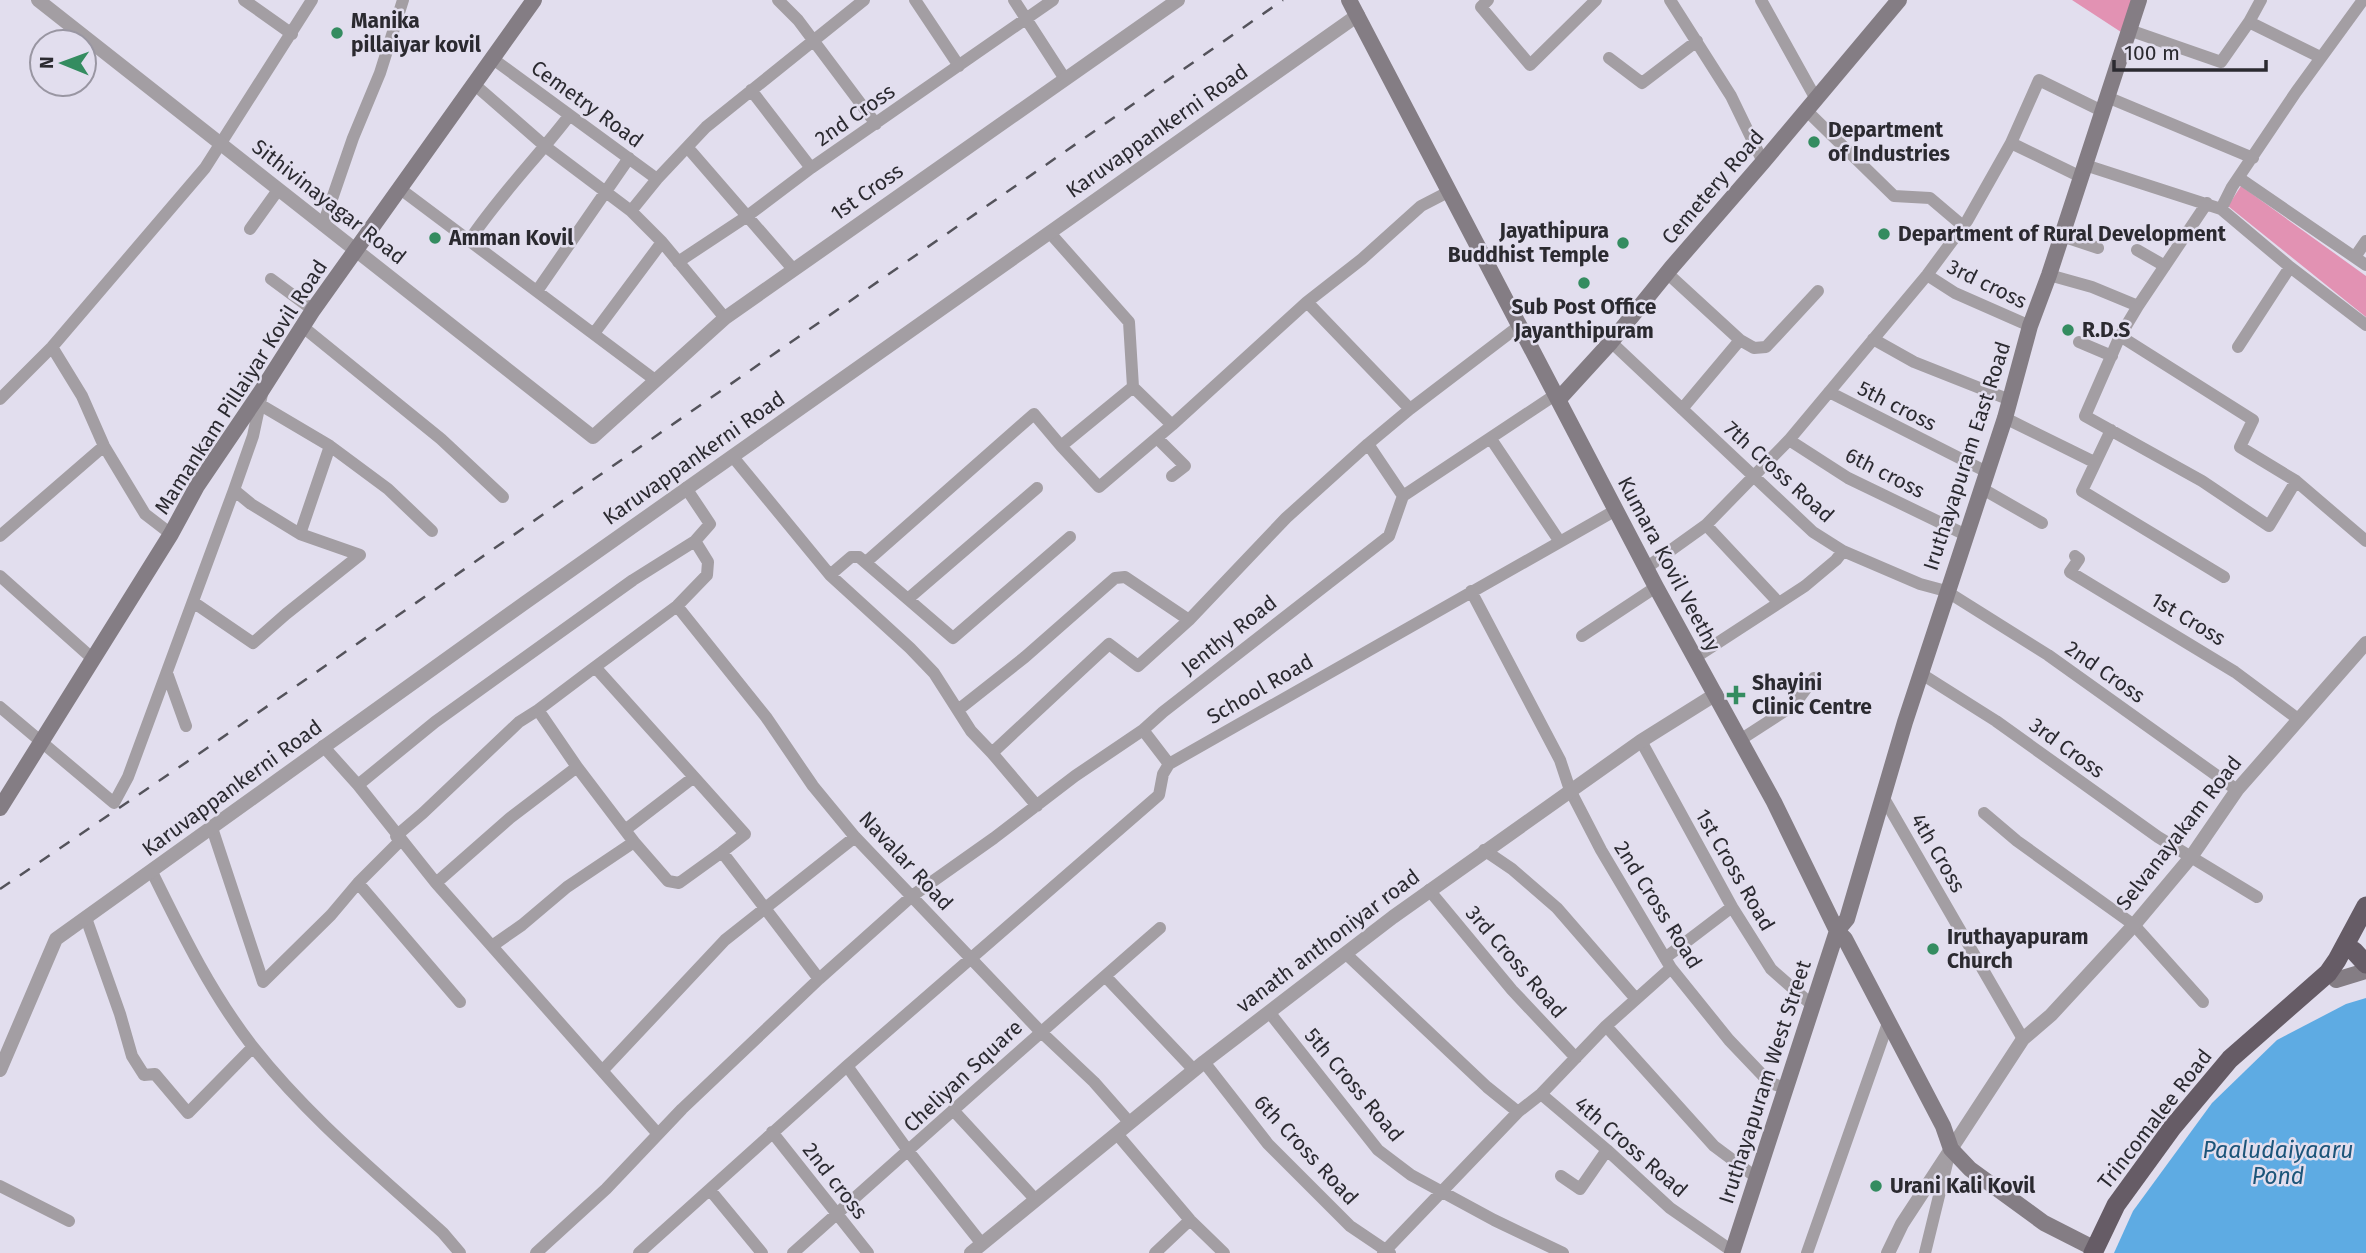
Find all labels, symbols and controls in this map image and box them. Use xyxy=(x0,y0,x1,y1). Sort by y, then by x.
place label: Manika pillaiyar kovil xyxy=(351,8,482,58)
marker: Manika pillaiyar kovil xyxy=(329,25,345,41)
north arrow xyxy=(28,28,98,98)
scale bar xyxy=(2114,28,2266,72)
text: 100 m xyxy=(2124,40,2180,66)
street label: Cemetry Road xyxy=(526,55,648,153)
text: N xyxy=(35,56,58,69)
street label: Karuvappankerni Road xyxy=(1061,58,1253,204)
street label: 2nd Cross xyxy=(810,78,900,152)
place label: Department of Industries xyxy=(1828,117,1950,167)
street label: Cemetery Road xyxy=(1656,124,1770,250)
street label: Sithivinayagar Road xyxy=(247,134,411,270)
marker: Department of Industries xyxy=(1806,134,1822,150)
street label: 1st Cross xyxy=(826,158,908,226)
place label: Jayathipura Buddhist Temple xyxy=(1448,218,1609,268)
place label: Department of Rural Development xyxy=(1898,221,2227,247)
place label: Amman Kovil xyxy=(448,225,574,251)
marker: Department of Rural Development xyxy=(1876,226,1892,242)
marker: Amman Kovil xyxy=(427,230,443,246)
marker: Jayathipura Buddhist Temple xyxy=(1615,235,1631,251)
street label: 3rd cross xyxy=(1943,254,2031,314)
street label: Mamankam Pillaiyar Kovil Road xyxy=(149,255,333,519)
marker: Sub Post Office Jayanthipuram xyxy=(1576,275,1592,291)
place label: Sub Post Office Jayanthipuram xyxy=(1512,294,1657,344)
place label: R.D.S xyxy=(2082,317,2130,343)
marker: R.D.S xyxy=(2060,322,2076,338)
street label: Iruthayapuram East Road xyxy=(1918,338,2016,574)
street label: 5th cross xyxy=(1853,375,1941,437)
street label: Karuvappankerni Road xyxy=(598,385,790,531)
street label: 7th Cross Road xyxy=(1719,416,1839,528)
street label: 6th cross xyxy=(1841,442,1929,504)
street label: Kumara Kovil Veethy xyxy=(1612,472,1726,657)
street label: 1st Cross xyxy=(2146,587,2230,652)
street label: Jenthy Road xyxy=(1176,590,1282,680)
street label: 2nd Cross xyxy=(2060,635,2150,709)
street label: School Road xyxy=(1202,648,1318,730)
place label: Shayini Clinic Centre xyxy=(1752,670,1872,720)
marker: Shayini Clinic Centre xyxy=(1726,685,1746,705)
street label: 3rd Cross xyxy=(2024,712,2110,784)
street label: Karuvappankerni Road xyxy=(137,714,327,862)
street label: Selvanayakam Road xyxy=(2111,751,2247,915)
street label: 1st Cross Road xyxy=(1690,804,1780,936)
street label: Navalar Road xyxy=(853,806,959,916)
street label: 4th Cross xyxy=(1905,809,1971,897)
street label: 2nd Cross Road xyxy=(1608,836,1708,974)
street label: vanath anthoniyar road xyxy=(1231,863,1425,1019)
street label: 3rd Cross Road xyxy=(1460,900,1572,1024)
place label: Iruthayapuram Church xyxy=(1947,924,2088,974)
marker: Iruthayapuram Church xyxy=(1925,941,1941,957)
street label: Iruthayapuram West Street xyxy=(1713,957,1817,1207)
street label: Cheliyan Square xyxy=(898,1014,1028,1138)
street label: 5th Cross Road xyxy=(1299,1023,1409,1147)
street label: Trincomalee Road xyxy=(2092,1044,2218,1194)
street label: 6th Cross Road xyxy=(1248,1089,1364,1211)
street label: 4th Cross Road xyxy=(1569,1091,1693,1203)
water label: Paaludaiyaaru Pond xyxy=(2203,1136,2353,1190)
street label: 2nd cross xyxy=(797,1138,873,1225)
place label: Urani Kali Kovil xyxy=(1890,1173,2036,1199)
marker: Urani Kali Kovil xyxy=(1868,1178,1884,1194)

